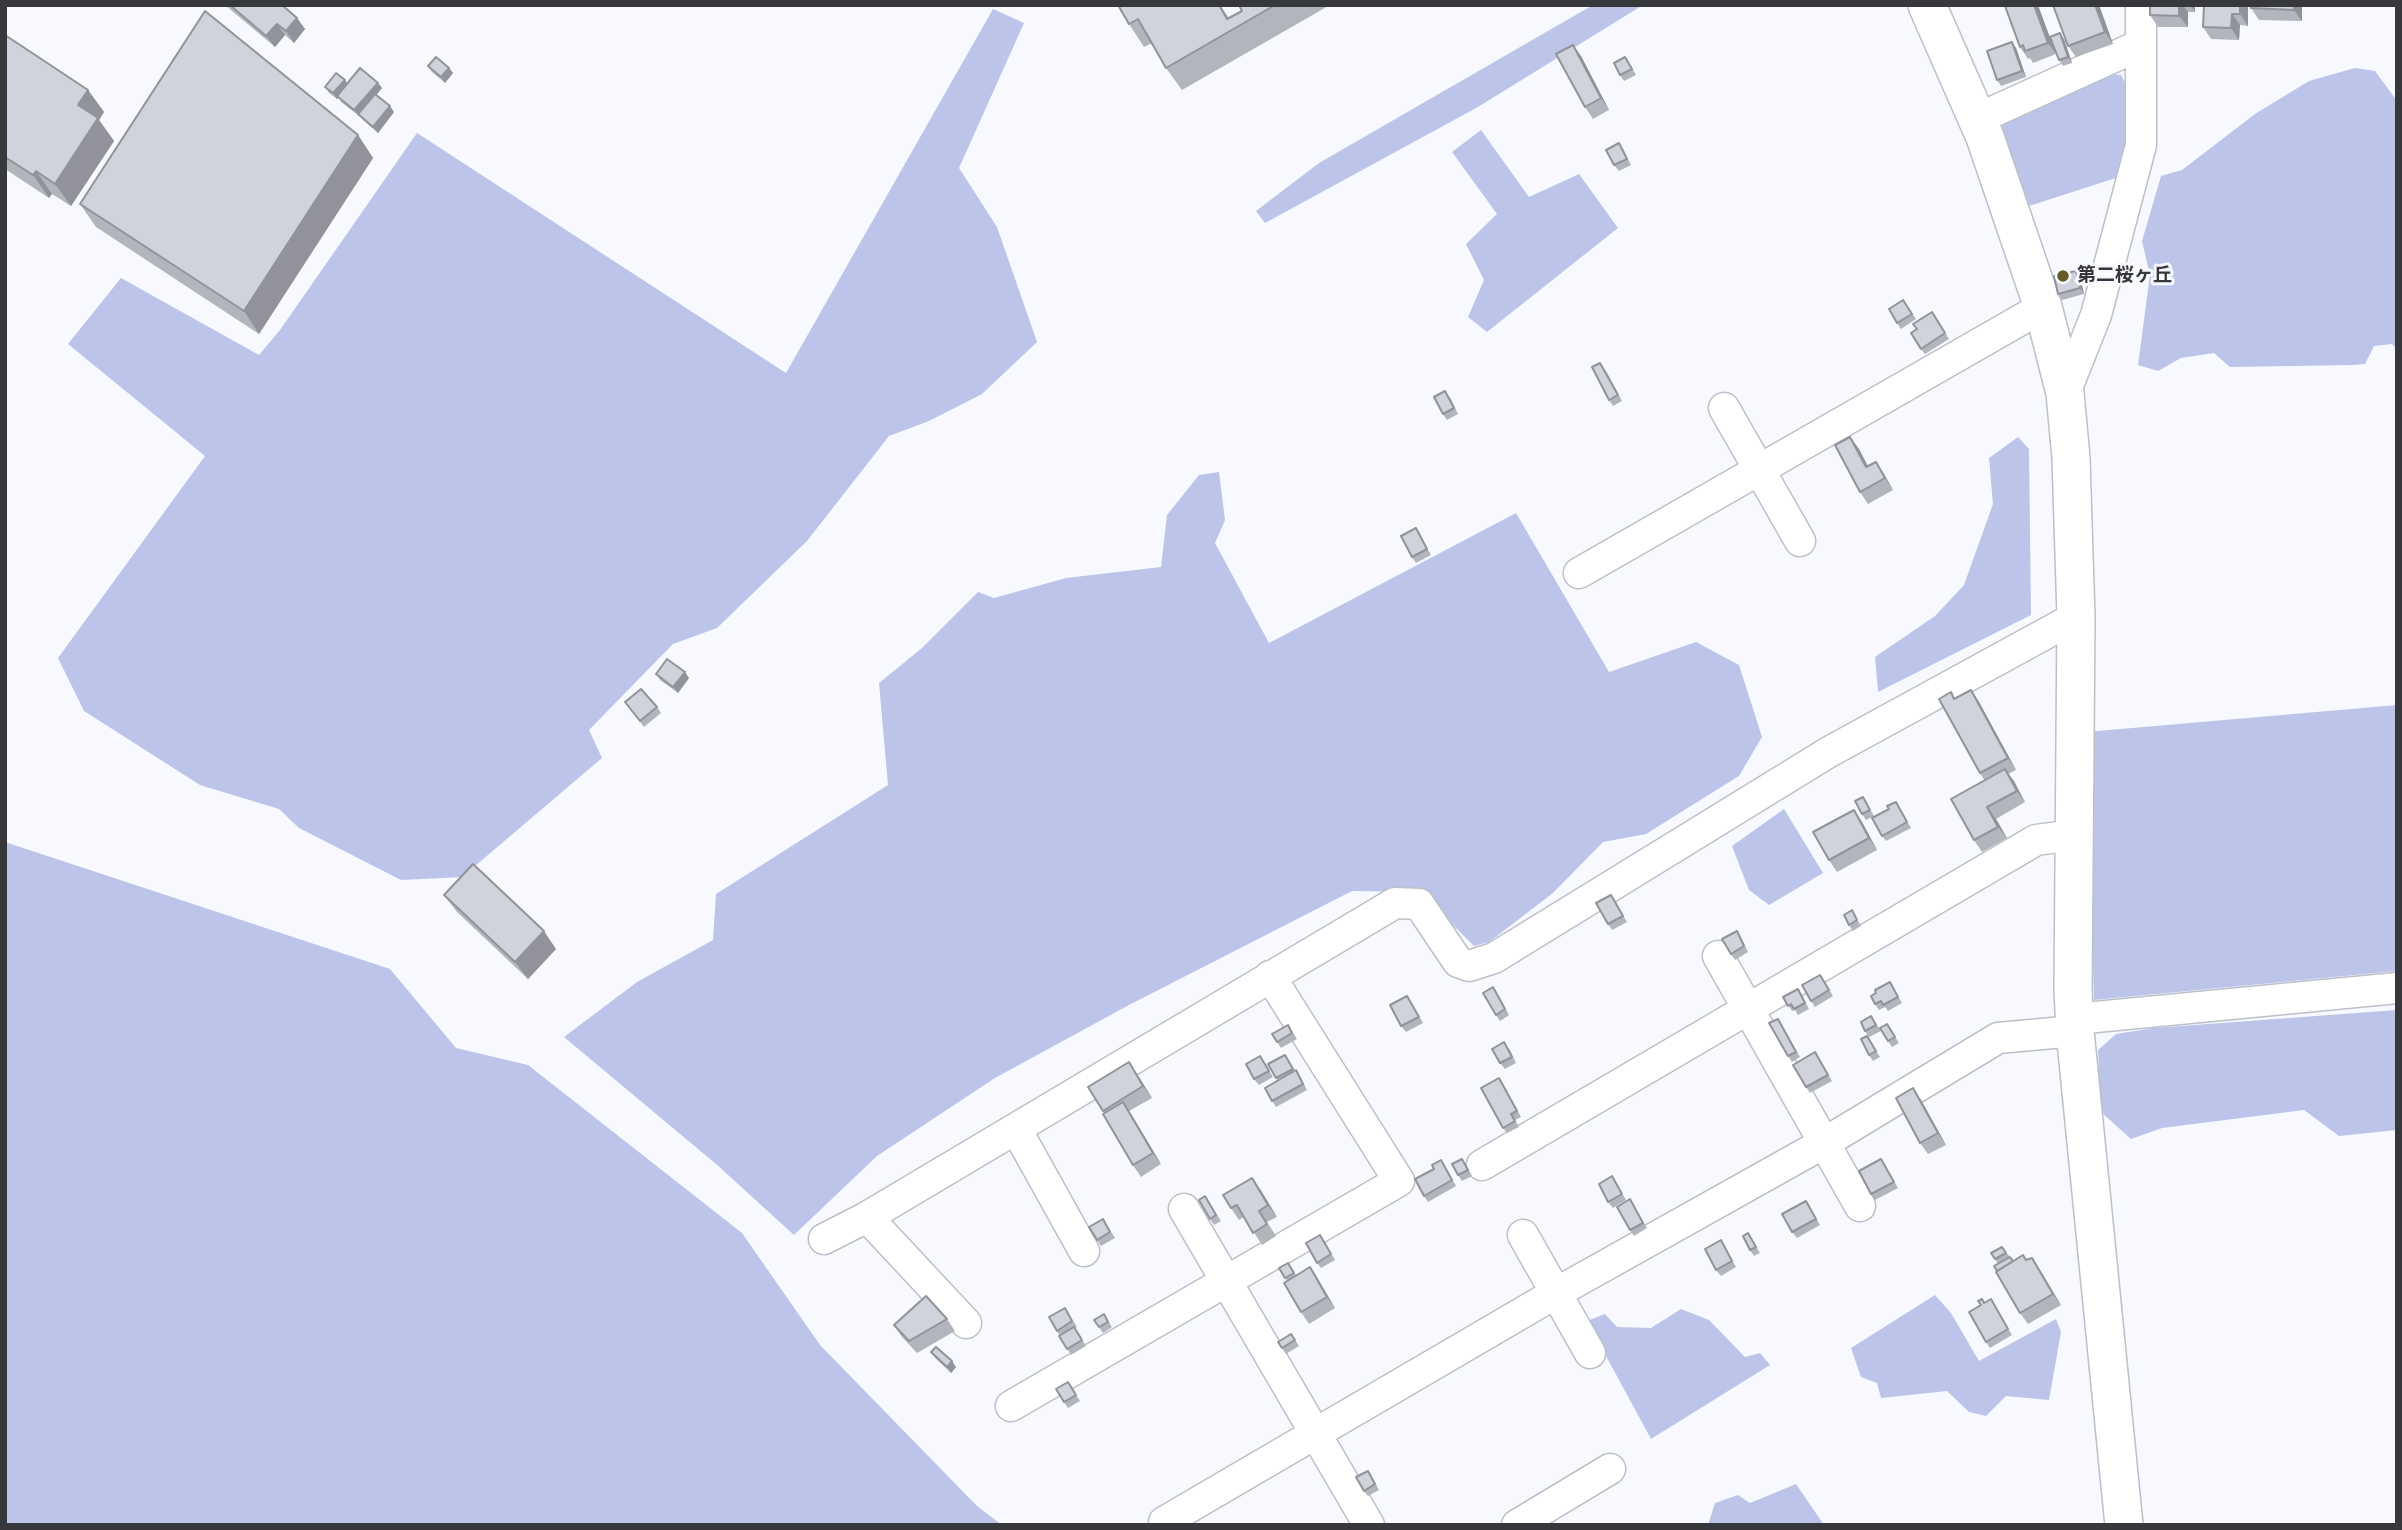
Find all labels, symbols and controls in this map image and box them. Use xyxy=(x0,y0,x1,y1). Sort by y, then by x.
place label: 第二桜ヶ丘 xyxy=(2077,265,2172,287)
marker: 第二桜ヶ丘 xyxy=(2055,268,2071,284)

